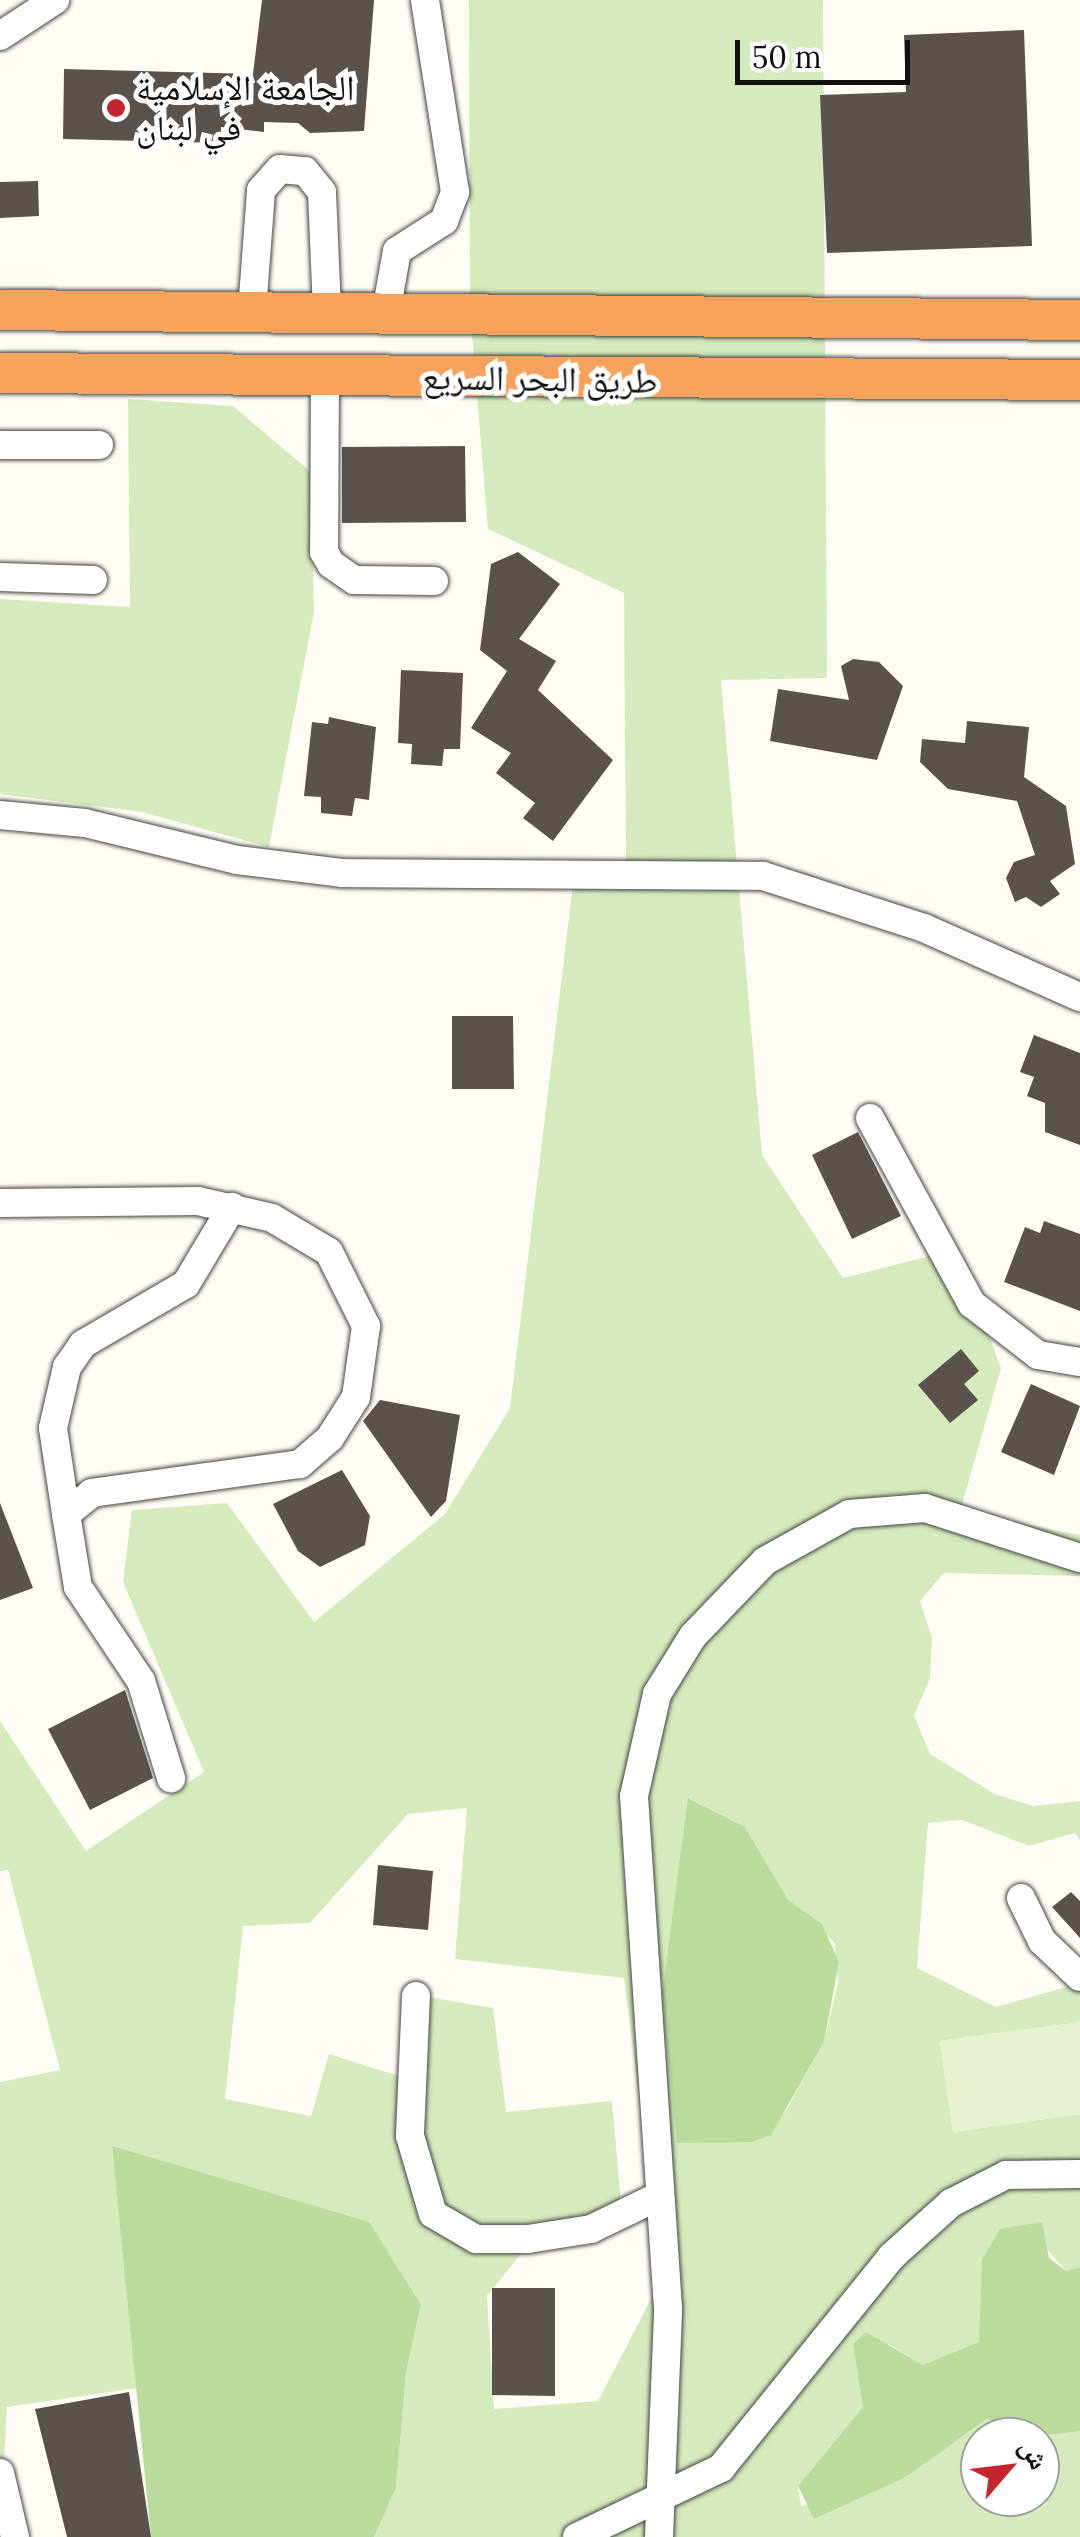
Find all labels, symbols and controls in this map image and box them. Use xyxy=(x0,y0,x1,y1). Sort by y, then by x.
scale bar xyxy=(740,20,915,82)
text: 50 m xyxy=(752,38,822,76)
place label: الجامعة الإسلامية في لبنان xyxy=(136,67,355,149)
marker: الجامعة الإسلامية في لبنان xyxy=(105,97,127,119)
street label: طريق البحر السريع xyxy=(422,356,658,402)
north arrow xyxy=(960,2417,1060,2517)
text: ش xyxy=(1012,2432,1058,2475)

